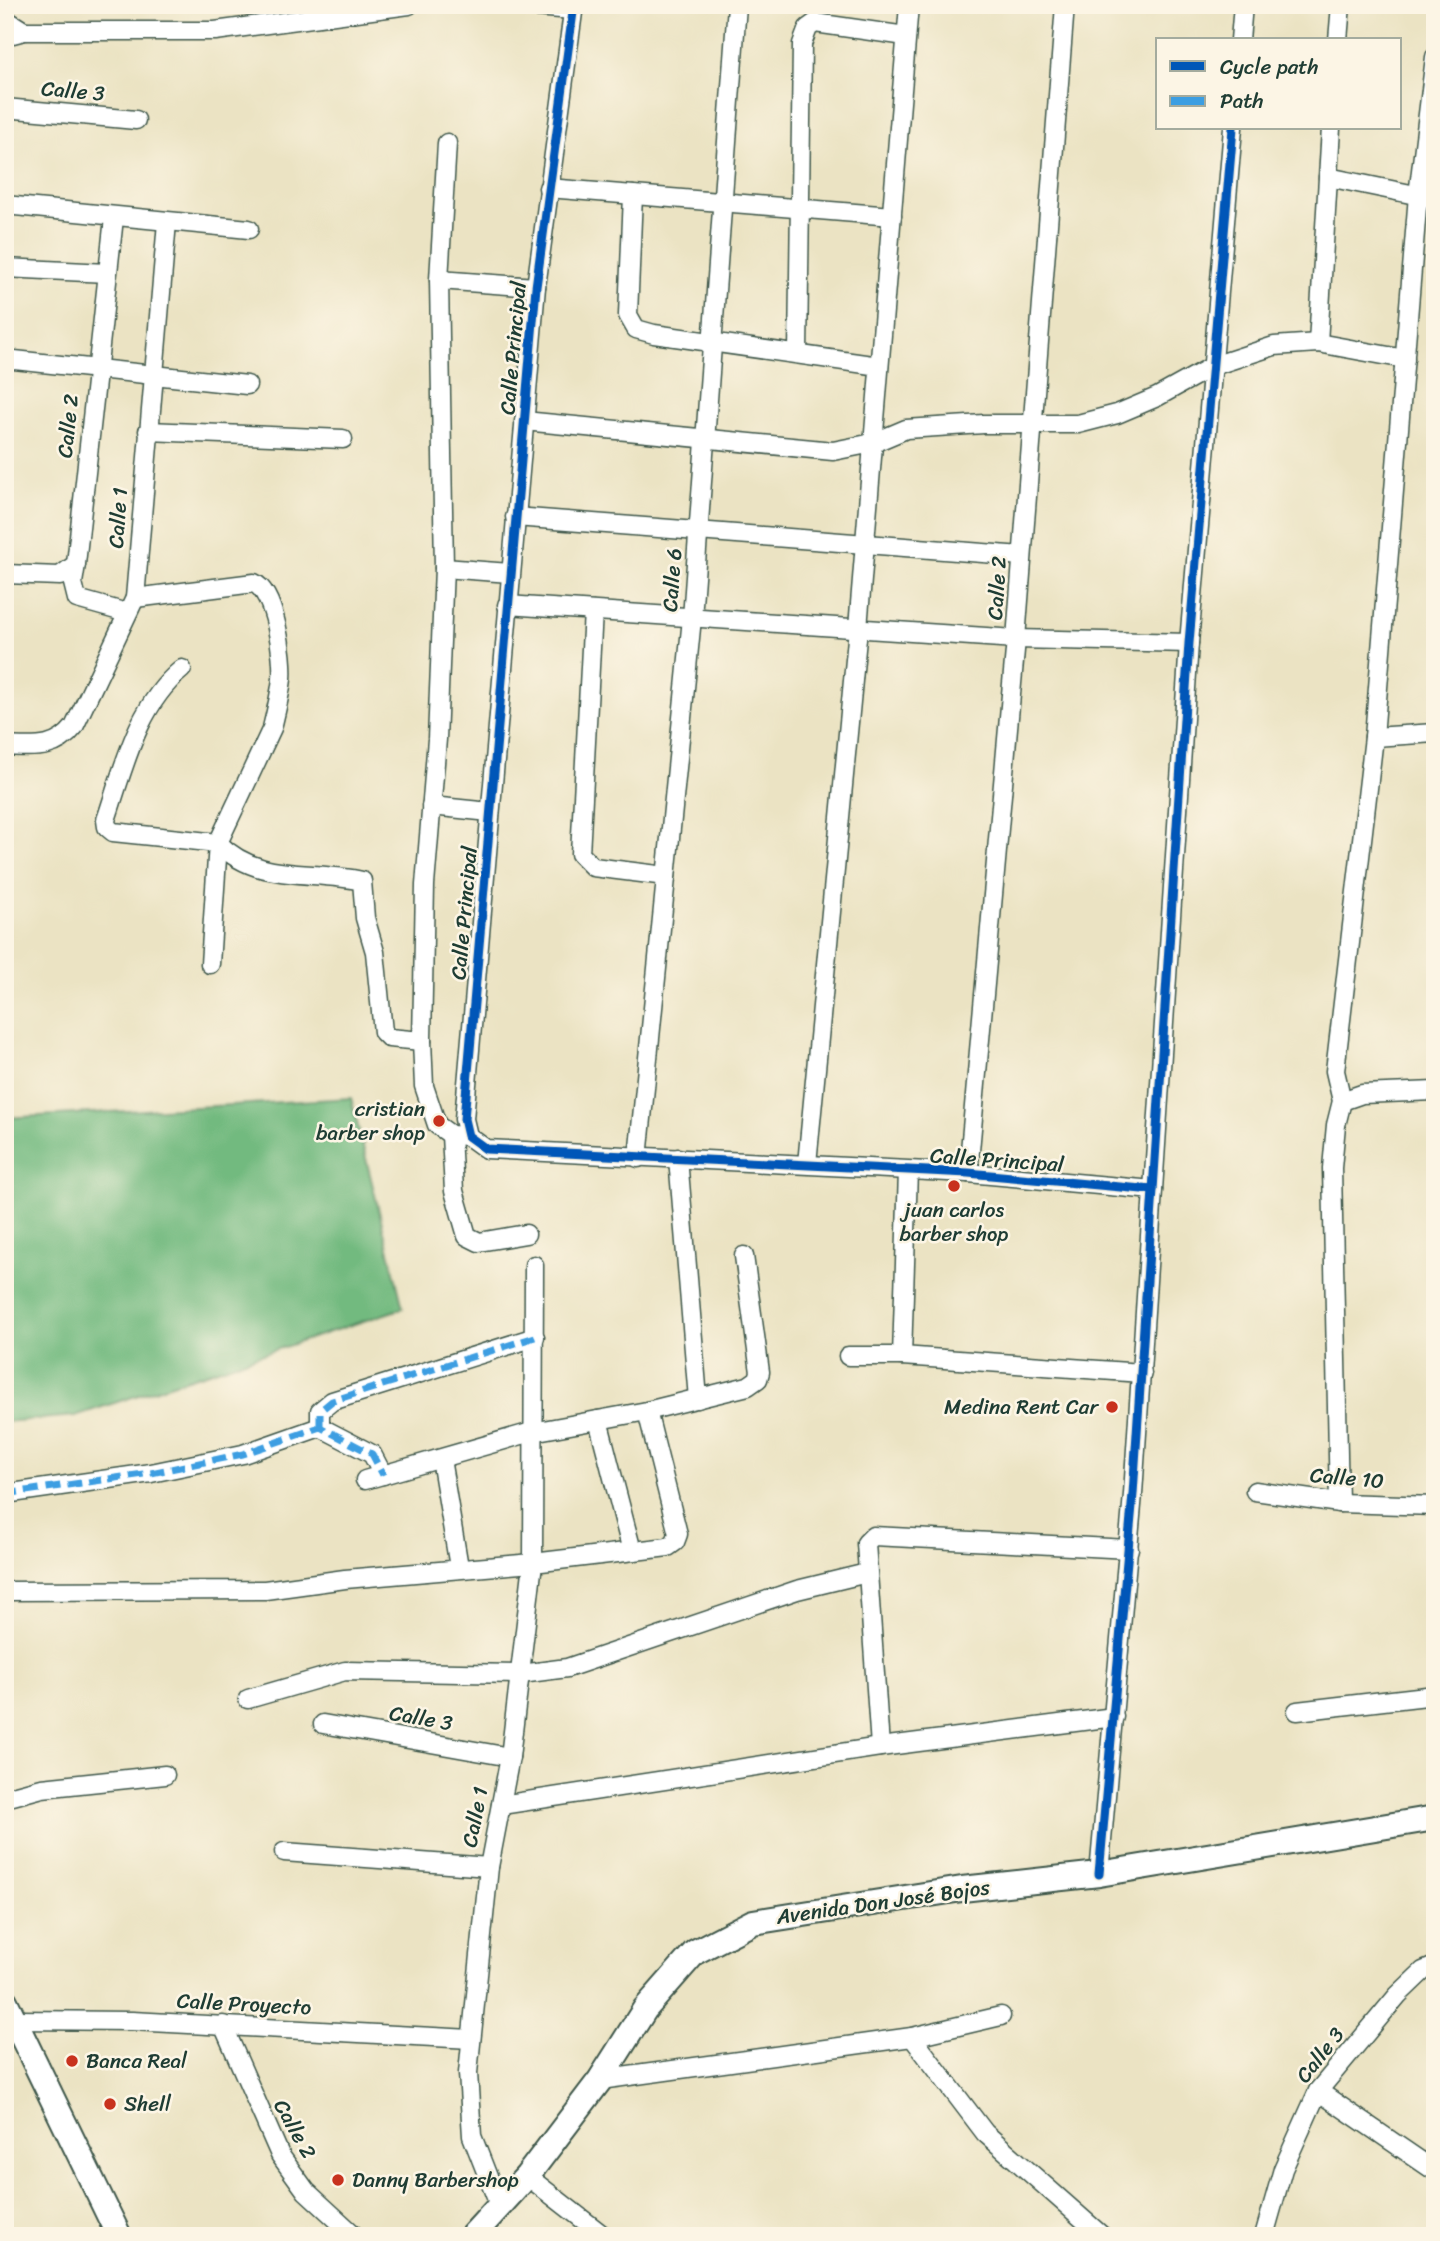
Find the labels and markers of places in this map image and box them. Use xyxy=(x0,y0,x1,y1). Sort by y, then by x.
place label: cristian barber shop xyxy=(316,1090,425,1152)
marker: cristian barber shop xyxy=(431,1113,447,1129)
marker: juan carlos barber shop xyxy=(946,1178,962,1194)
place label: juan carlos barber shop xyxy=(900,1191,1008,1253)
place label: Medina Rent Car xyxy=(944,1388,1099,1426)
marker: Medina Rent Car xyxy=(1104,1399,1120,1415)
place label: Banca Real xyxy=(86,2042,188,2080)
marker: Banca Real xyxy=(64,2053,80,2069)
place label: Shell xyxy=(124,2085,172,2123)
marker: Shell xyxy=(102,2096,118,2112)
place label: Danny Barbershop xyxy=(352,2161,519,2199)
marker: Danny Barbershop xyxy=(330,2172,346,2188)

